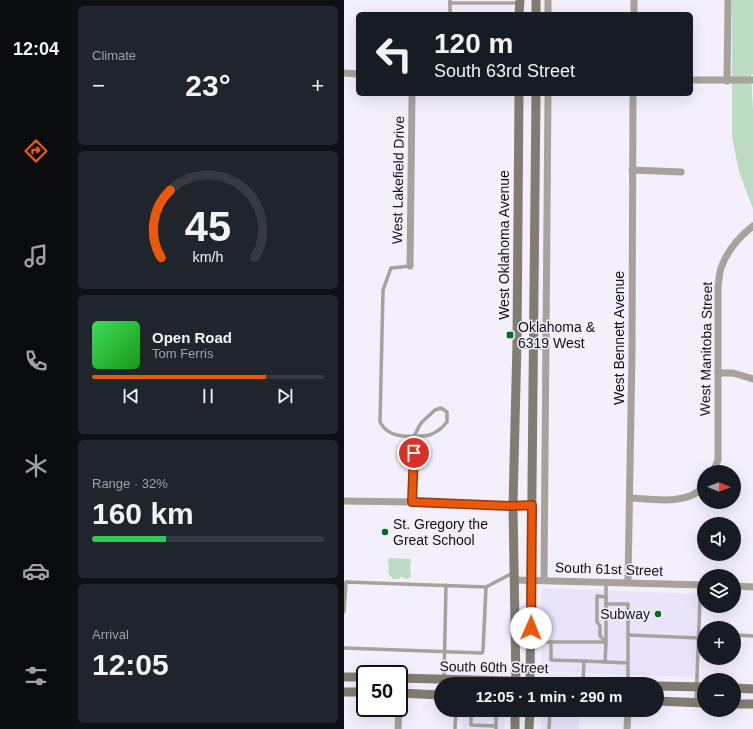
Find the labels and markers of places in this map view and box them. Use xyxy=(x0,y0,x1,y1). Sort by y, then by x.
place label: Oklahoma & 6319 West xyxy=(518,319,596,351)
marker: Oklahoma & 6319 West xyxy=(505,330,515,340)
pin xyxy=(397,436,431,470)
place label: St. Gregory the Great School xyxy=(393,516,488,548)
marker: St. Gregory the Great School xyxy=(380,527,390,537)
place label: Subway xyxy=(600,606,650,622)
marker: Subway xyxy=(653,609,663,619)

